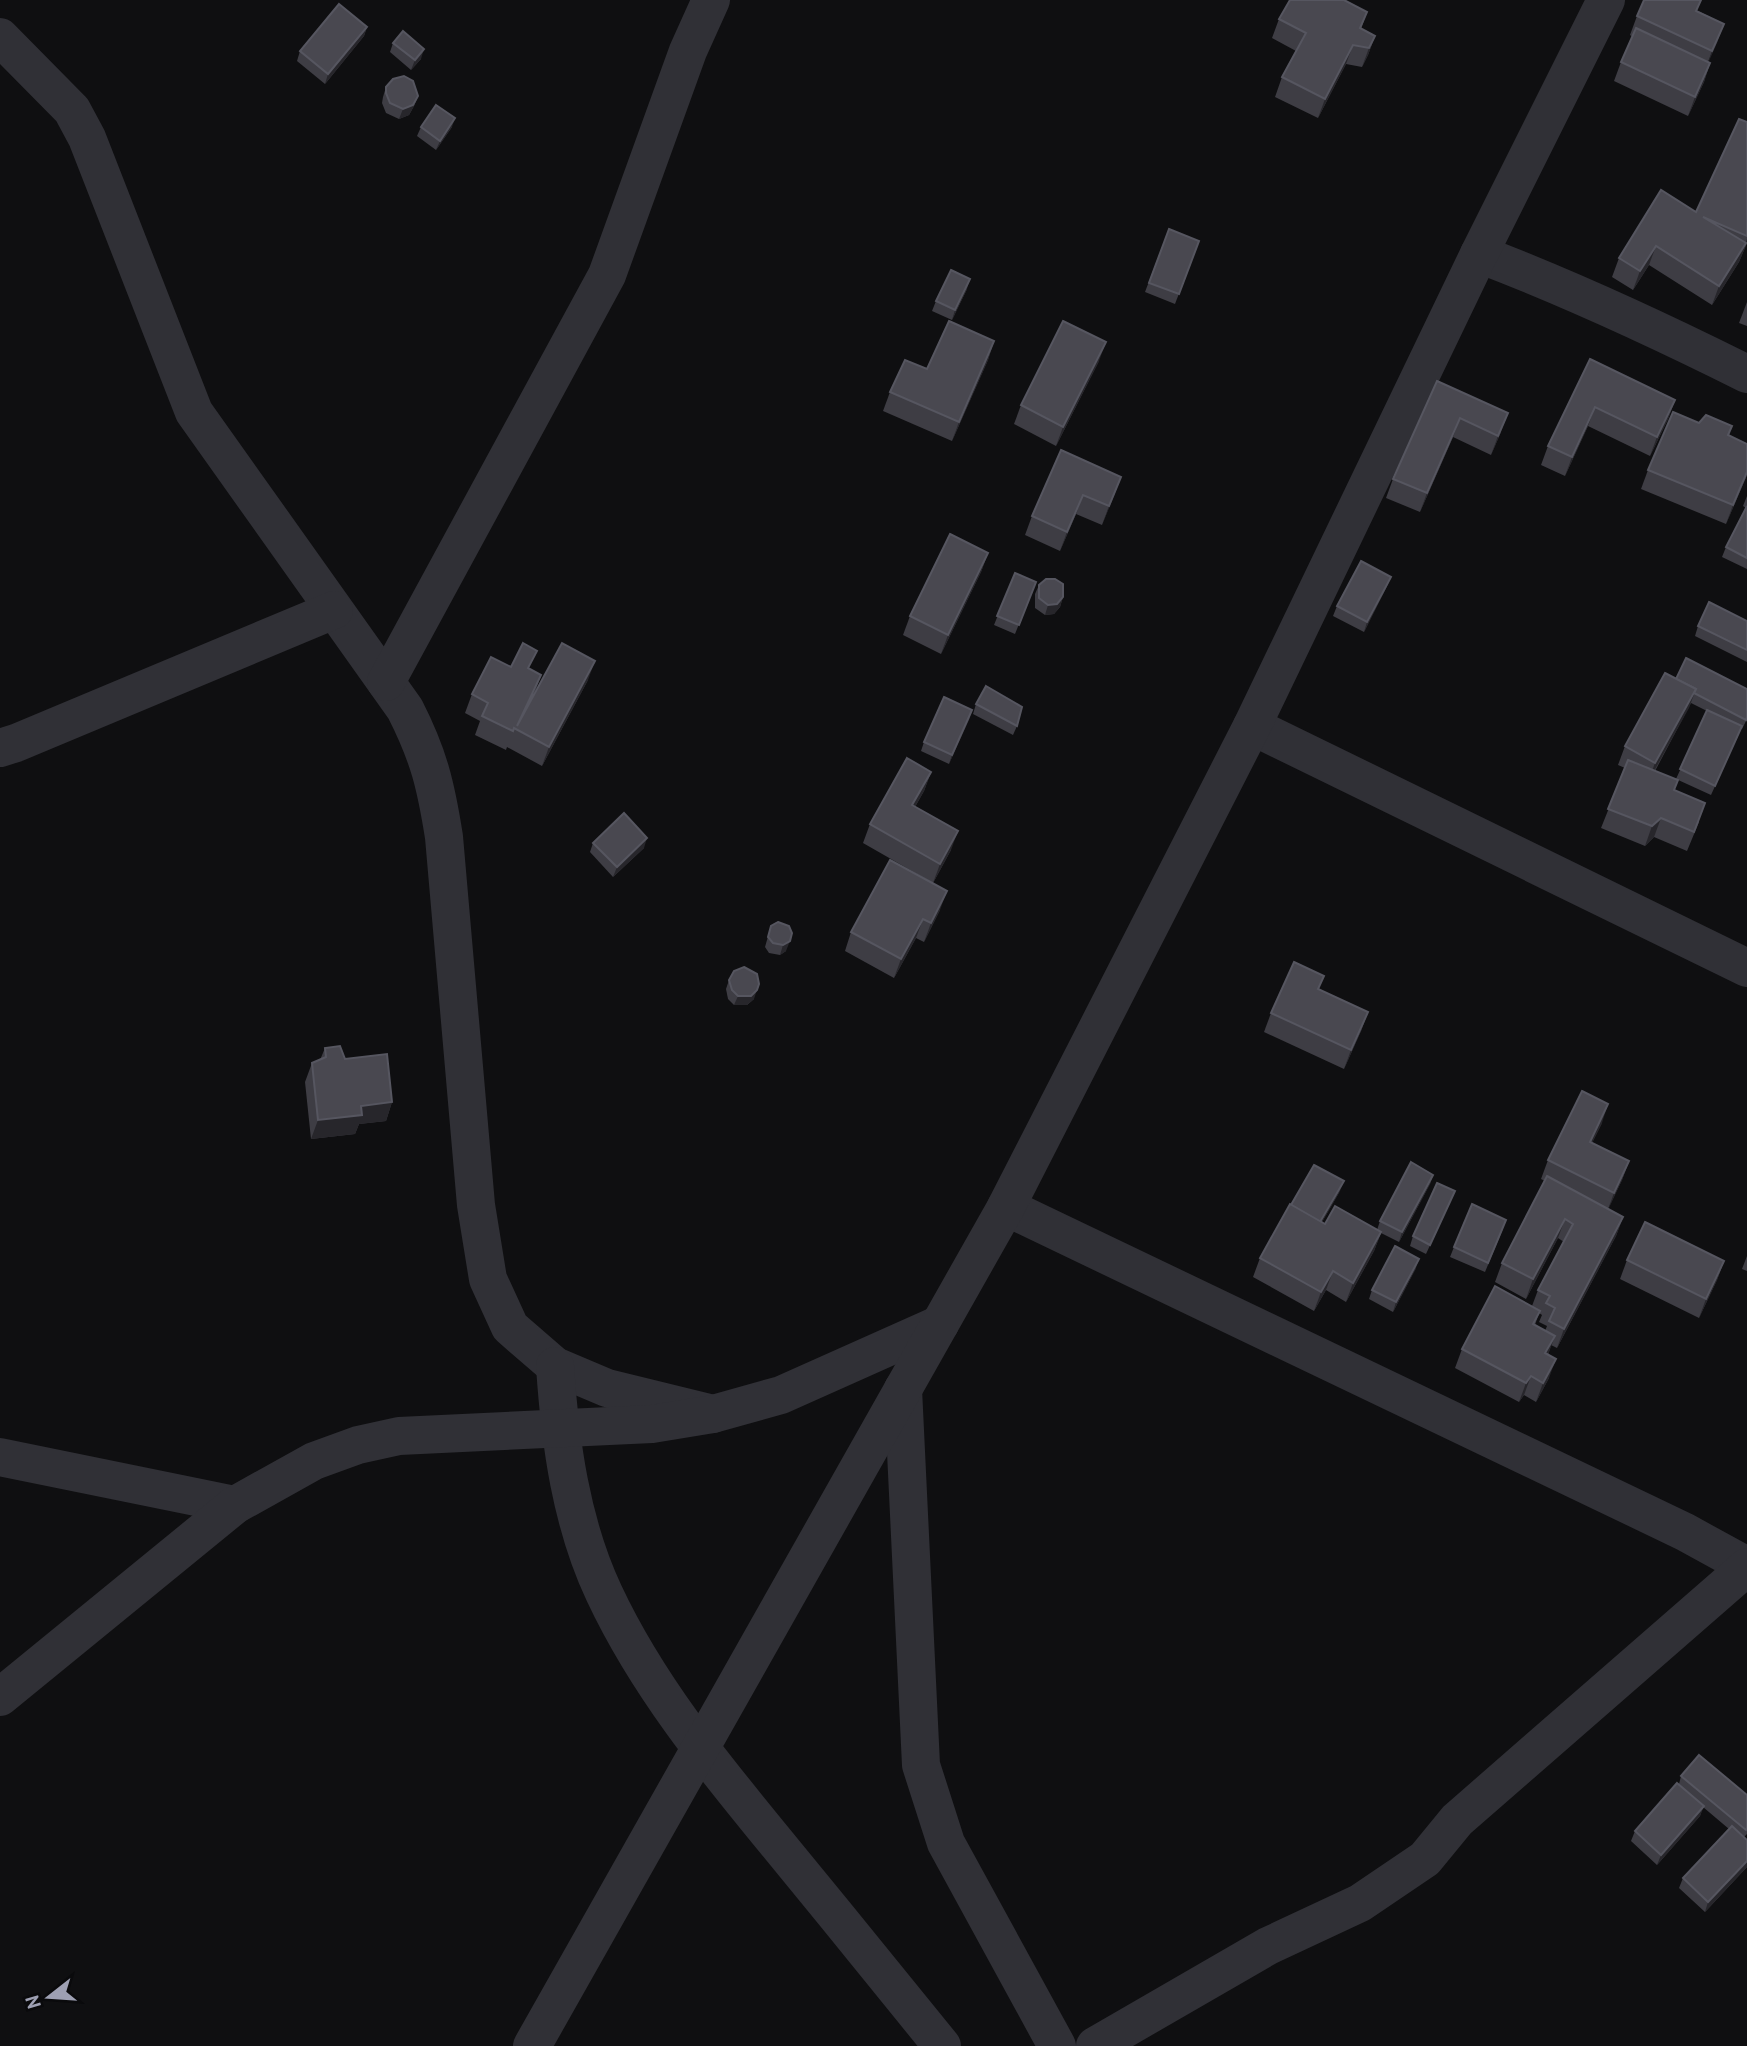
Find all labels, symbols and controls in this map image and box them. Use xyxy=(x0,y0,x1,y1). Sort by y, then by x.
north arrow xyxy=(14,1962,84,2032)
text: N xyxy=(19,1992,46,2011)

